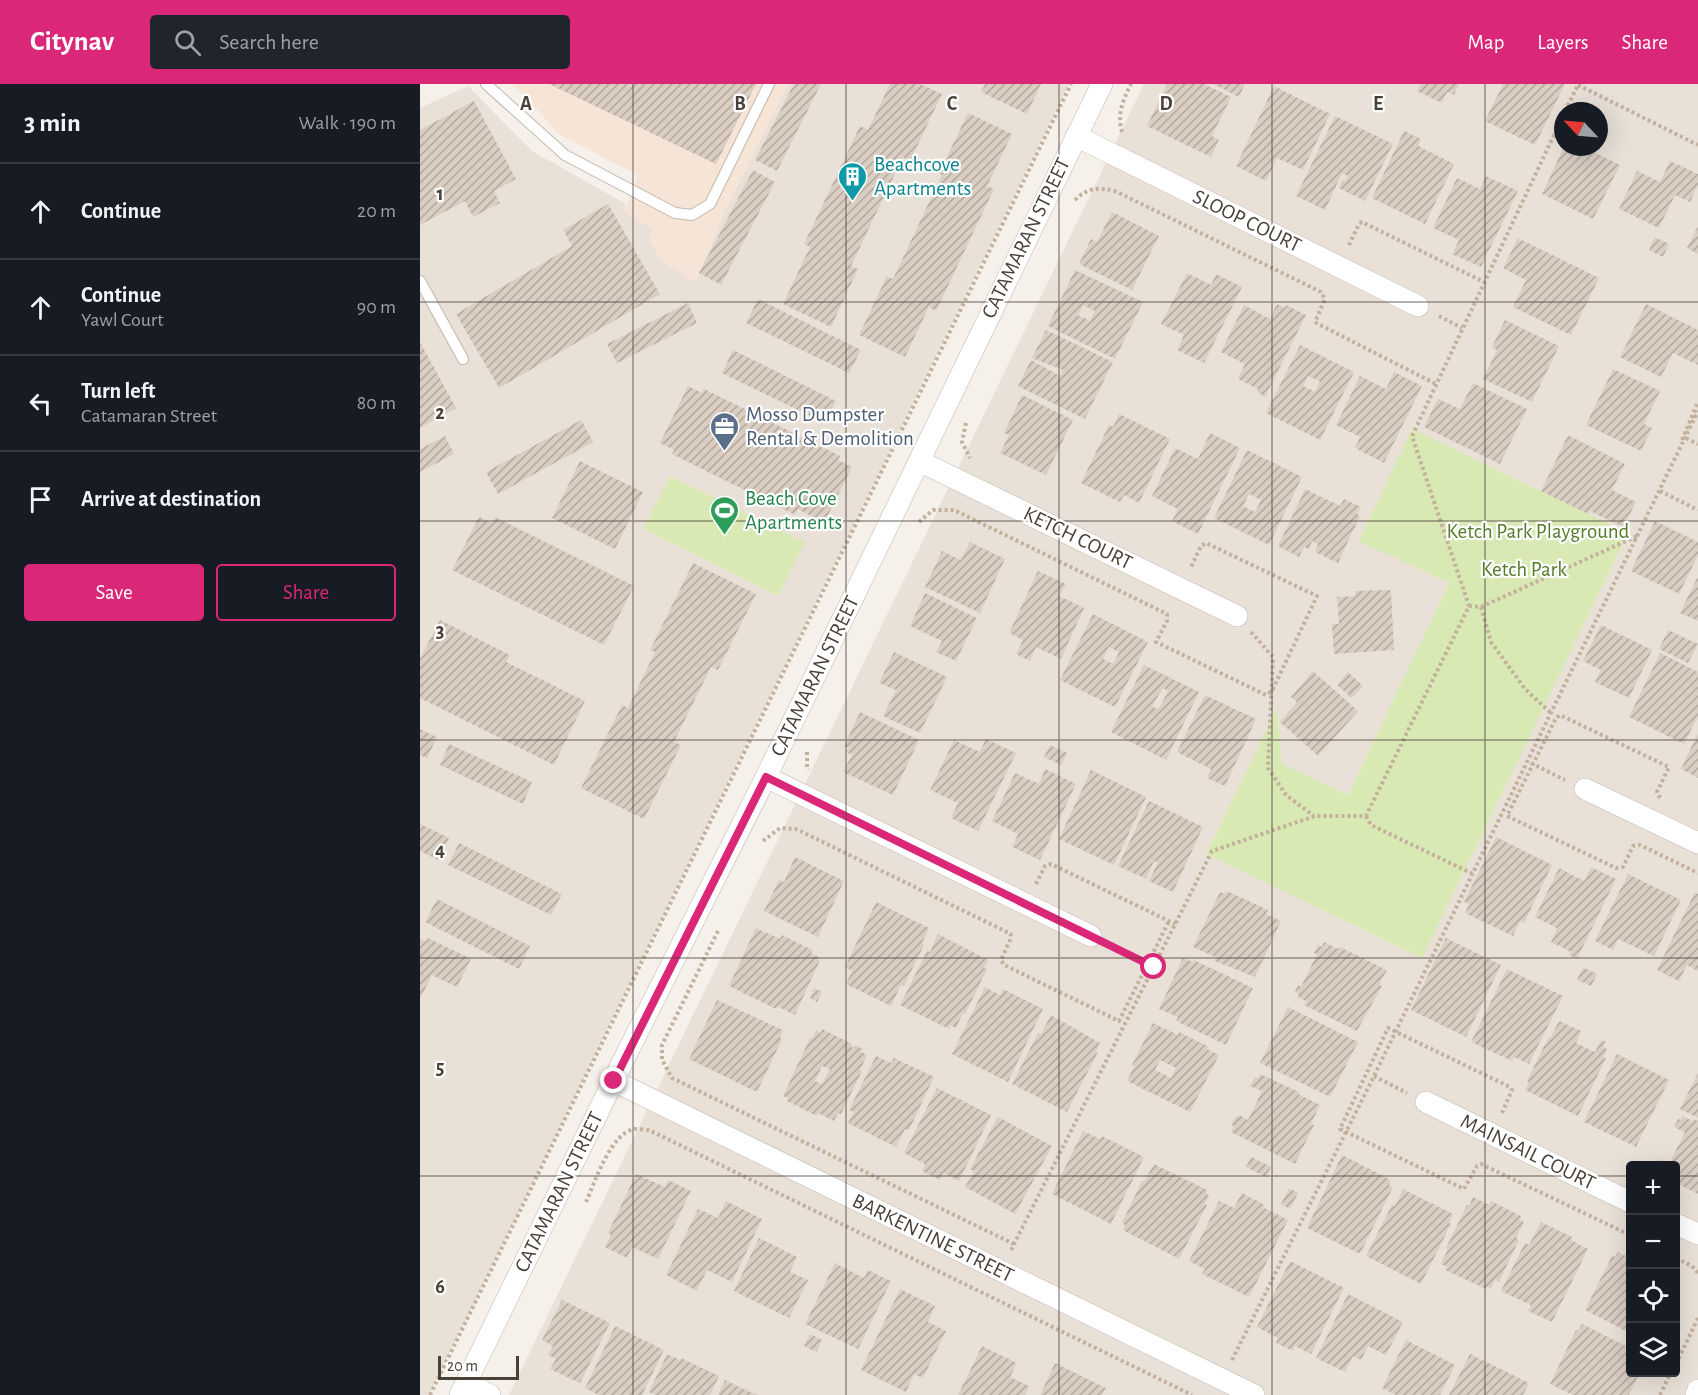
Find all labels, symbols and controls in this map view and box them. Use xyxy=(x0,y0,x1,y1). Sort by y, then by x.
search box xyxy=(150,15,570,69)
icon: search xyxy=(171,26,204,59)
text: Citynav xyxy=(30,28,114,56)
text: Search here xyxy=(219,31,319,53)
text: Map xyxy=(1468,32,1504,53)
text: Layers xyxy=(1537,32,1588,53)
text: Share xyxy=(1621,32,1668,53)
text: A xyxy=(520,94,532,114)
text: B xyxy=(734,94,746,114)
text: C xyxy=(947,94,958,114)
text: D xyxy=(1159,94,1173,114)
text: E xyxy=(1373,94,1383,114)
north arrow xyxy=(1554,102,1608,156)
text: 3 min xyxy=(24,110,81,136)
text: Walk · 190 m xyxy=(299,113,396,133)
place label: Beachcove Apartments xyxy=(874,154,971,199)
street label: CATAMARAN STREET xyxy=(978,155,1074,321)
building icon: Beachcove Apartments xyxy=(837,160,869,202)
text: 1 xyxy=(436,184,444,204)
street label: SLOOP COURT xyxy=(1190,186,1304,256)
icon: ahead xyxy=(24,195,57,228)
text: Continue xyxy=(81,200,161,222)
text: 20 m xyxy=(357,201,396,221)
text: Continue xyxy=(81,284,161,306)
icon: ahead xyxy=(24,291,57,324)
text: 90 m xyxy=(357,297,396,317)
text: Yawl Court xyxy=(81,310,164,330)
text: Turn left xyxy=(81,380,155,402)
icon: left xyxy=(24,387,57,420)
text: 80 m xyxy=(357,393,396,413)
text: 2 xyxy=(435,403,445,423)
place label: Mosso Dumpster Rental & Demolition xyxy=(746,404,914,449)
text: Catamaran Street xyxy=(81,406,217,426)
office icon: Mosso Dumpster Rental & Demolition xyxy=(709,410,741,452)
icon: arrive xyxy=(24,483,57,516)
text: Arrive at destination xyxy=(81,488,261,510)
place label: Beach Cove Apartments xyxy=(745,488,842,533)
sports icon: Beach Cove Apartments xyxy=(708,494,740,536)
street label: KETCH COURT xyxy=(1020,503,1136,573)
park label: Ketch Park Playground xyxy=(1447,521,1630,542)
park label: Ketch Park xyxy=(1481,559,1567,580)
button: Save xyxy=(24,564,204,621)
button: Share xyxy=(216,564,396,621)
street label: CATAMARAN STREET xyxy=(767,593,863,759)
text: 3 xyxy=(436,621,444,641)
text: 4 xyxy=(435,840,445,860)
route start xyxy=(1140,953,1166,979)
text: 5 xyxy=(436,1058,444,1078)
route end xyxy=(600,1067,626,1093)
street label: CATAMARAN STREET xyxy=(511,1109,607,1275)
street label: MAINSAIL COURT xyxy=(1457,1110,1599,1194)
map controls xyxy=(1626,1161,1680,1377)
button: + xyxy=(1626,1161,1680,1215)
street label: BARKENTINE STREET xyxy=(849,1190,1017,1286)
button: − xyxy=(1626,1215,1680,1269)
button: locate xyxy=(1626,1269,1680,1323)
text: 6 xyxy=(435,1277,445,1297)
button: layers xyxy=(1626,1323,1680,1377)
scale bar xyxy=(438,1353,519,1380)
text: 20 m xyxy=(447,1358,478,1374)

